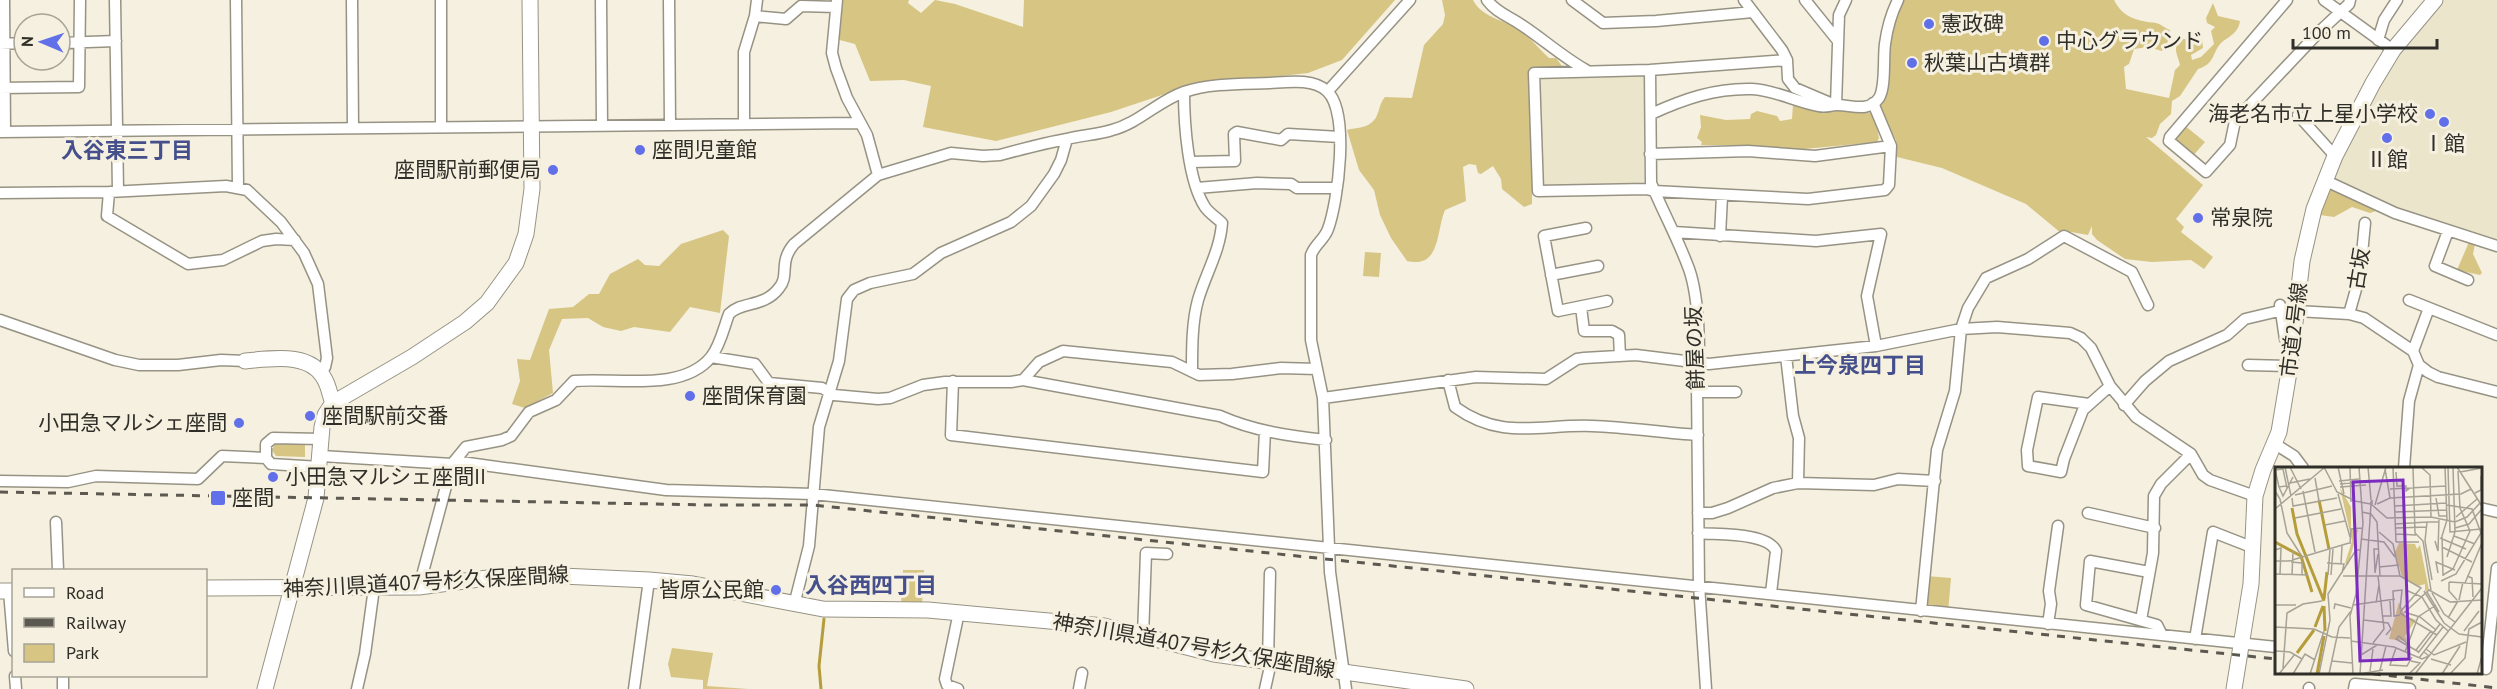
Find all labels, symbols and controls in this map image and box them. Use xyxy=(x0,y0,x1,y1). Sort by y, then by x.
place label: 憲政碑 xyxy=(1941,10,2004,37)
north arrow xyxy=(12,12,72,72)
scale bar xyxy=(2293,12,2437,50)
marker: 憲政碑 xyxy=(1922,17,1936,31)
text: 100 m xyxy=(2302,21,2351,44)
place label: 中心グラウンド xyxy=(2056,27,2203,54)
marker: 中心グラウンド xyxy=(2037,34,2051,48)
text: N xyxy=(17,36,37,47)
place label: 秋葉山古墳群 xyxy=(1924,49,2050,76)
marker: 秋葉山古墳群 xyxy=(1905,56,1919,70)
place label: 海老名市立上星小学校 xyxy=(2208,100,2418,127)
marker: 海老名市立上星小学校 xyxy=(2423,107,2437,121)
marker: Ⅰ館 xyxy=(2437,115,2451,129)
place label: Ⅰ館 xyxy=(2423,130,2465,157)
marker: Ⅱ館 xyxy=(2380,131,2394,145)
district label: 入谷東三丁目 xyxy=(61,136,193,164)
place label: 座間児童館 xyxy=(652,136,757,163)
marker: 座間児童館 xyxy=(633,143,647,157)
place label: Ⅱ館 xyxy=(2366,146,2408,173)
place label: 座間駅前郵便局 xyxy=(394,156,541,183)
marker: 座間駅前郵便局 xyxy=(546,163,560,177)
place label: 常泉院 xyxy=(2210,204,2273,231)
marker: 常泉院 xyxy=(2191,211,2205,225)
street label: 古坂 xyxy=(2342,246,2375,292)
street label: 市道2号線 xyxy=(2274,281,2313,379)
street label: 餅屋の坂 xyxy=(1680,306,1709,390)
district label: 上今泉四丁目 xyxy=(1794,351,1926,379)
place label: 座間保育園 xyxy=(702,382,807,409)
marker: 座間保育園 xyxy=(683,389,697,403)
place label: 座間駅前交番 xyxy=(322,402,448,429)
place label: 小田急マルシェ座間 xyxy=(38,409,227,436)
marker: 座間駅前交番 xyxy=(303,409,317,423)
marker: 小田急マルシェ座間 xyxy=(232,416,246,430)
place label: 小田急マルシェ座間II xyxy=(285,463,486,490)
inset map xyxy=(2275,467,2482,674)
marker: 小田急マルシェ座間II xyxy=(266,470,280,484)
place label: 座間 xyxy=(232,484,274,511)
marker: 座間 xyxy=(209,489,227,507)
street label: 神奈川県道407号杉久保座間線 xyxy=(282,561,570,602)
legend xyxy=(12,569,207,677)
district label: 入谷西四丁目 xyxy=(805,571,937,599)
place label: 皆原公民館 xyxy=(659,576,764,603)
text: Road xyxy=(66,581,104,604)
marker: 皆原公民館 xyxy=(769,583,783,597)
street label: 神奈川県道407号杉久保座間線 xyxy=(1051,607,1337,684)
text: Railway xyxy=(66,611,127,634)
text: Park xyxy=(66,641,99,664)

